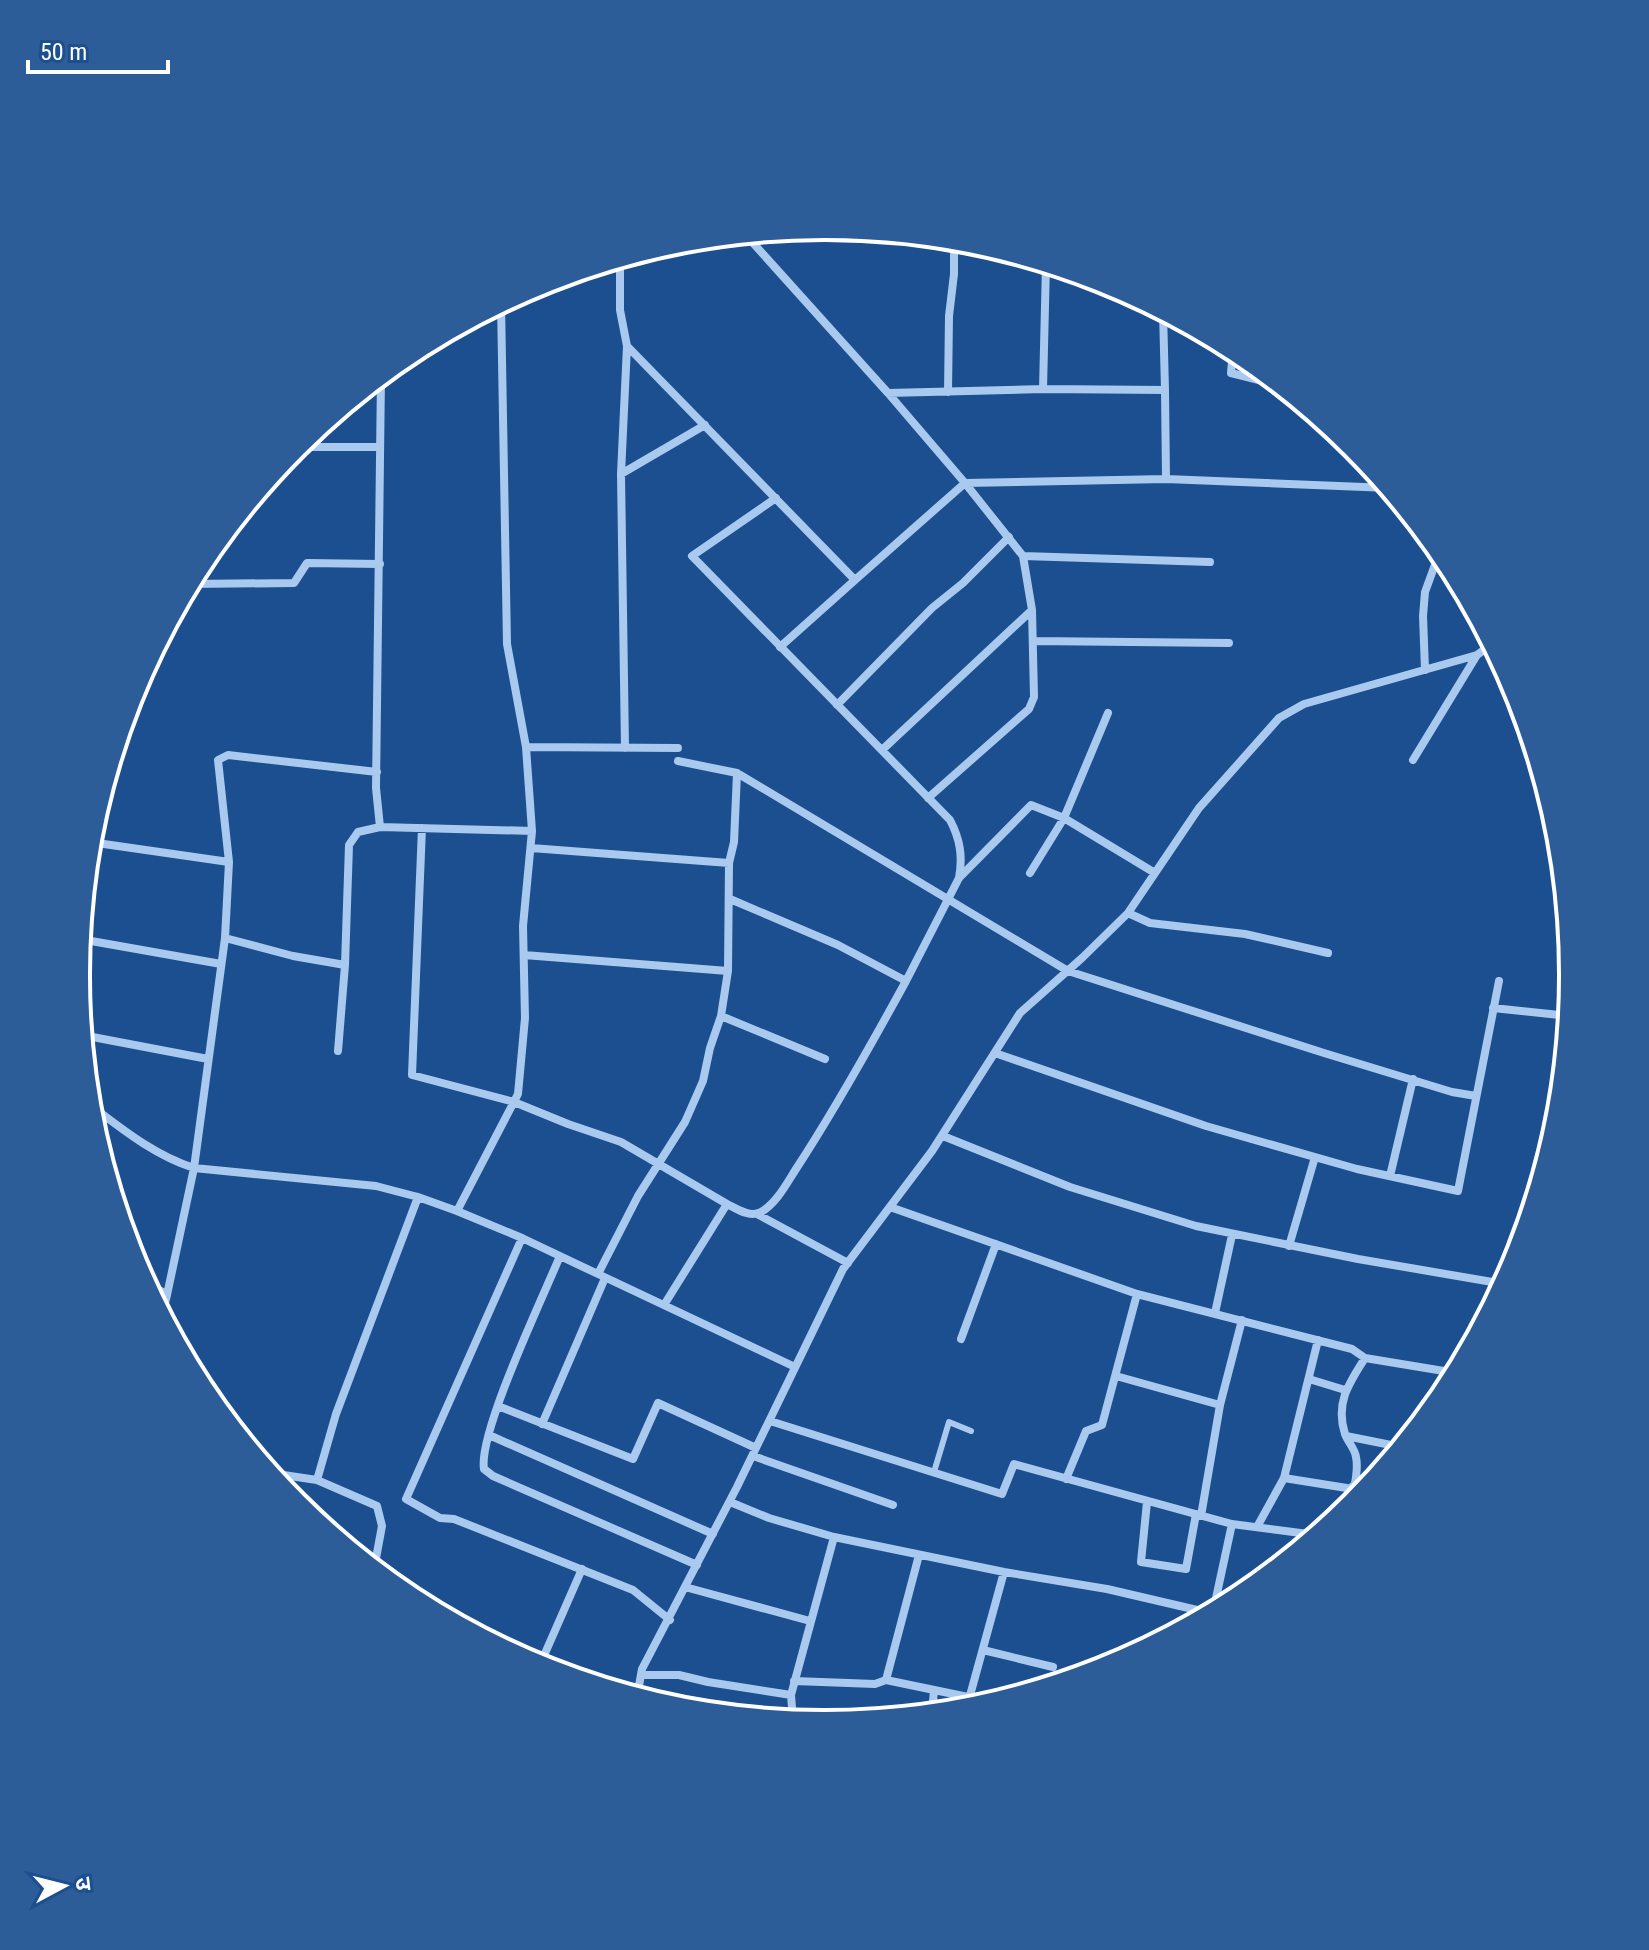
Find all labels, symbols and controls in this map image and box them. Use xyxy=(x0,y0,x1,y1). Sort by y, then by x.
scale bar xyxy=(28,24,168,74)
text: 50 m xyxy=(40,38,87,66)
north arrow xyxy=(24,1846,104,1926)
text: उ xyxy=(70,1876,97,1893)

